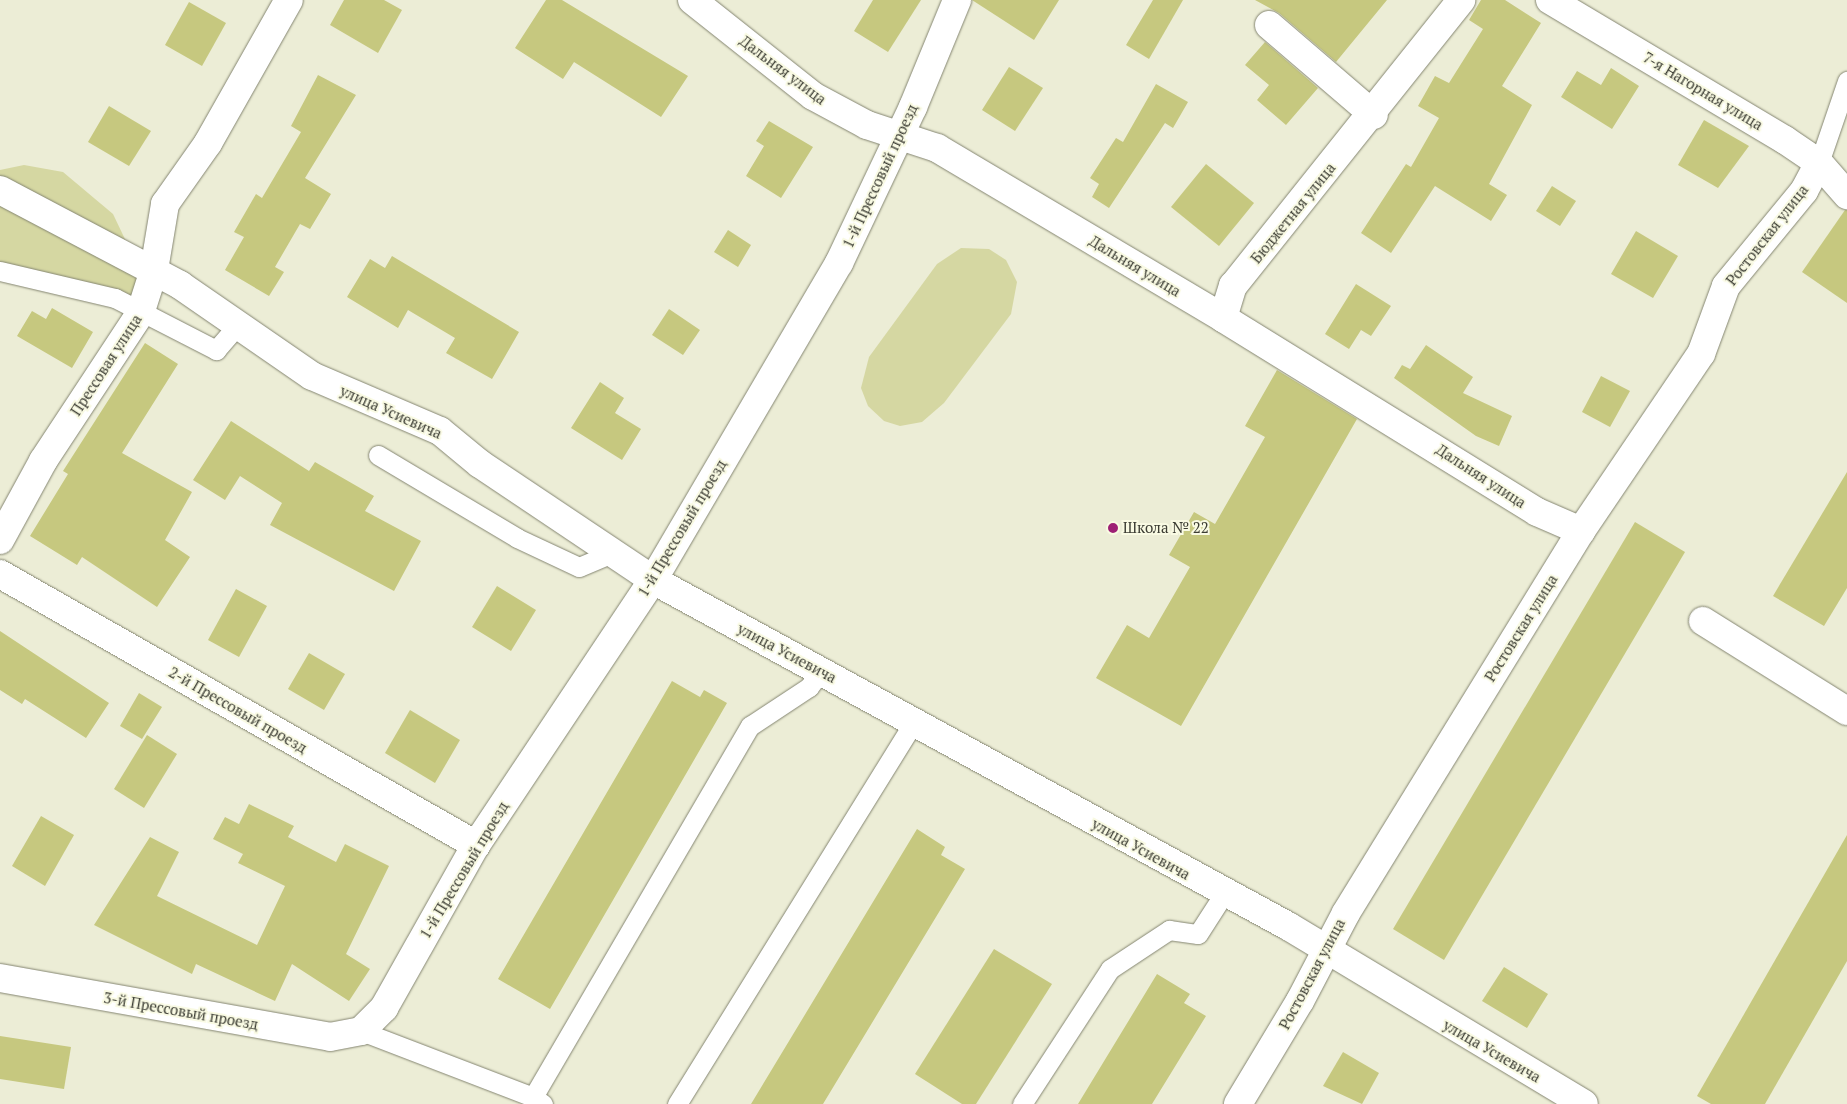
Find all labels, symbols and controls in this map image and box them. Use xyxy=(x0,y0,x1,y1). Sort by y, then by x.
street label: Дальняя улица xyxy=(736,32,830,108)
street label: 7-я Нагорная улица xyxy=(1640,48,1766,134)
street label: 1-й Прессовый проезд xyxy=(839,101,921,251)
street label: Бюджетная улица xyxy=(1247,159,1339,267)
street label: Ростовская улица xyxy=(1722,181,1812,289)
street label: Дальняя улица xyxy=(1086,232,1184,300)
street label: Прессовая улица xyxy=(67,311,145,419)
street label: улица Усиевича xyxy=(337,381,445,443)
street label: Дальняя улица xyxy=(1433,440,1529,512)
street label: 1-й Прессовый проезд xyxy=(634,456,730,600)
place label: Школа № 22 xyxy=(1123,519,1209,537)
marker: Школа № 22 xyxy=(1107,522,1119,534)
street label: Ростовская улица xyxy=(1481,571,1561,685)
street label: улица Усиевича xyxy=(734,619,840,687)
street label: 2-й Прессовый проезд xyxy=(166,663,310,757)
street label: 1-й Прессовый проезд xyxy=(416,798,512,942)
street label: улица Усиевича xyxy=(1089,814,1193,884)
street label: Ростовская улица xyxy=(1275,916,1349,1032)
street label: 3-й Прессовый проезд xyxy=(102,989,260,1033)
street label: улица Усиевича xyxy=(1440,1016,1544,1086)

